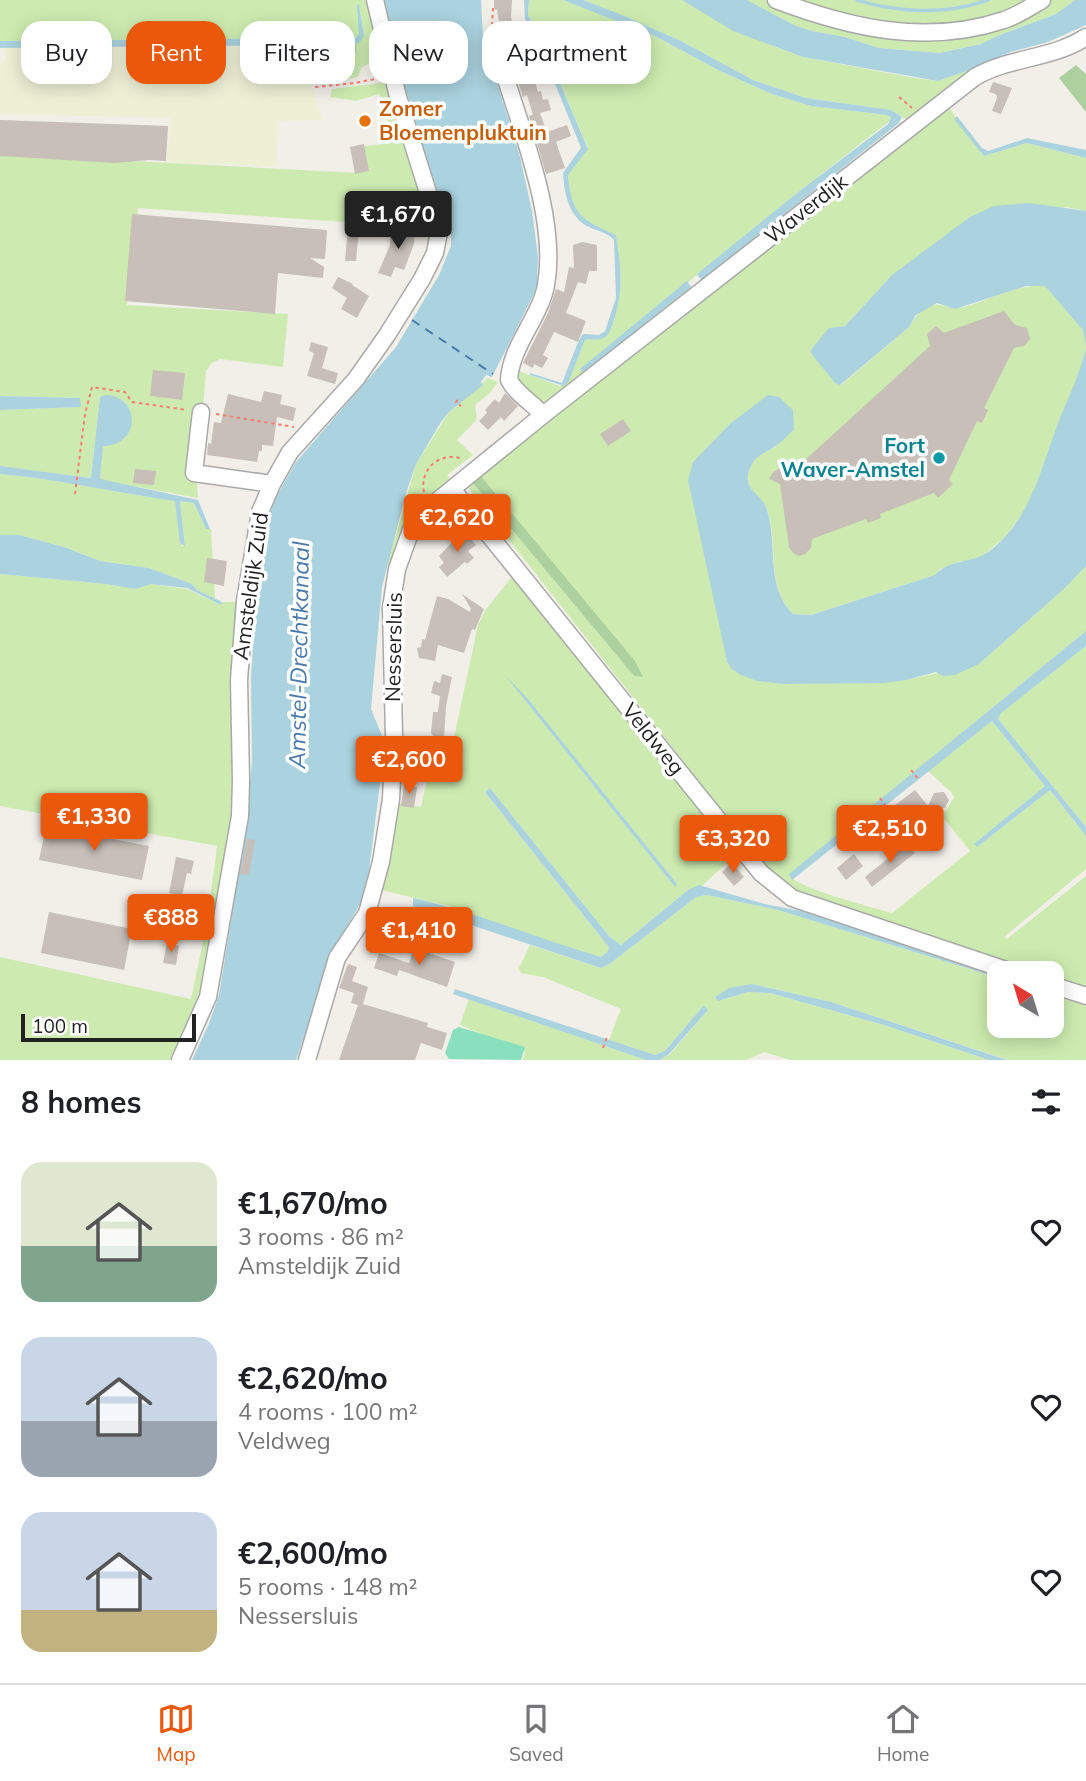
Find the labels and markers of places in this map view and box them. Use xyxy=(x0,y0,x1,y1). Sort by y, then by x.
place label: Zomer Bloemenpluktuin xyxy=(379,95,547,145)
marker: Zomer Bloemenpluktuin xyxy=(357,113,373,129)
pin: €1,670 xyxy=(341,191,455,251)
place label: Fort Waver-Amstel xyxy=(781,432,925,482)
marker: Fort Waver-Amstel xyxy=(931,450,947,466)
pin: €2,620 xyxy=(400,494,514,554)
pin: €2,600 xyxy=(352,736,466,796)
pin: €1,330 xyxy=(37,794,151,853)
pin: €2,510 xyxy=(833,806,947,865)
pin: €3,320 xyxy=(676,816,790,875)
pin: €888 xyxy=(130,894,212,954)
pin: €1,410 xyxy=(362,908,476,967)

